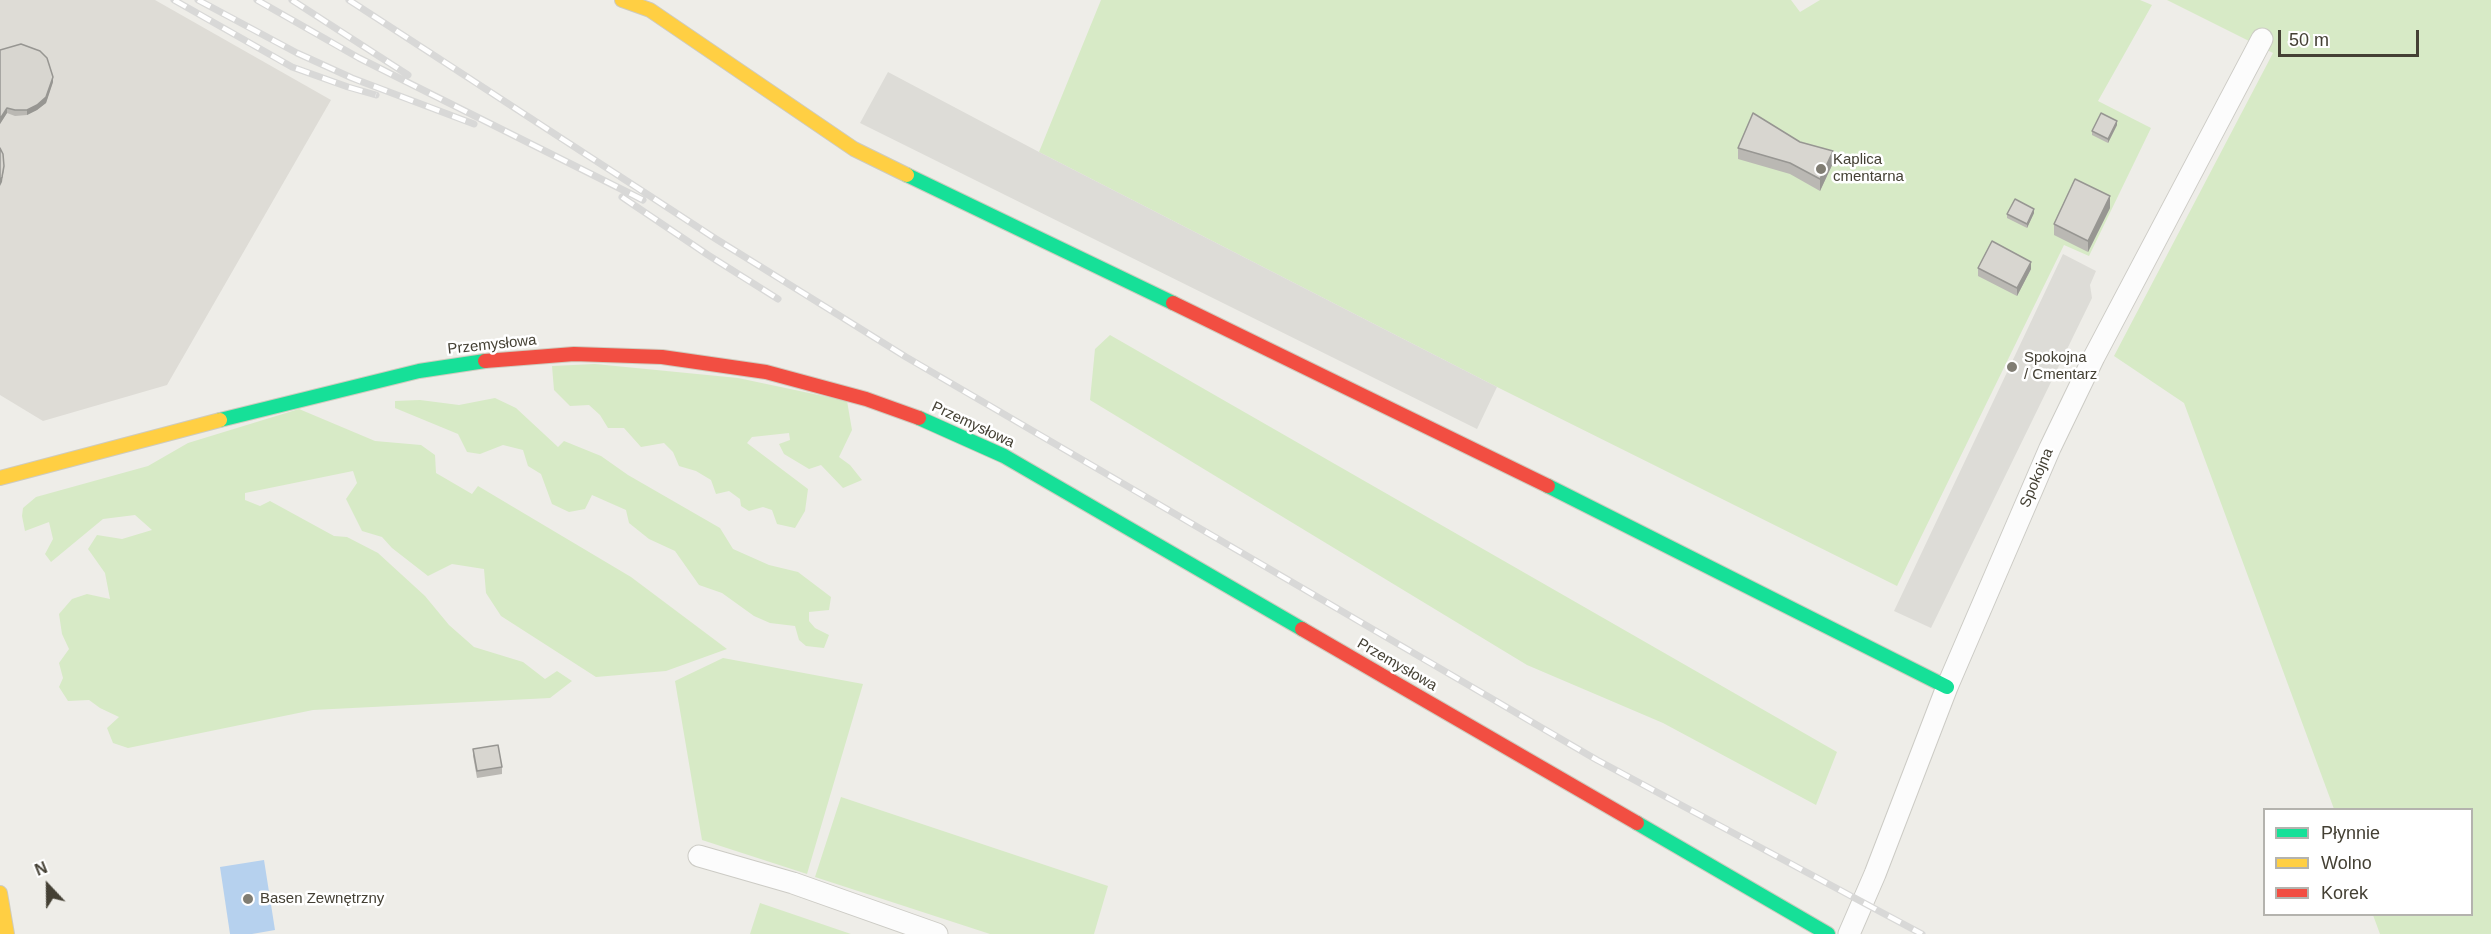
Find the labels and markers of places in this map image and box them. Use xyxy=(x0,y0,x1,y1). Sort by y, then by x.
place label: Kaplica cmentarna xyxy=(1833,151,1904,186)
marker: Kaplica cmentarna xyxy=(1814,162,1828,176)
place label: Spokojna / Cmentarz xyxy=(2024,349,2097,384)
marker: Spokojna / Cmentarz xyxy=(2005,360,2019,374)
place label: Basen Zewnętrzny xyxy=(260,890,384,908)
marker: Basen Zewnętrzny xyxy=(241,892,255,906)

